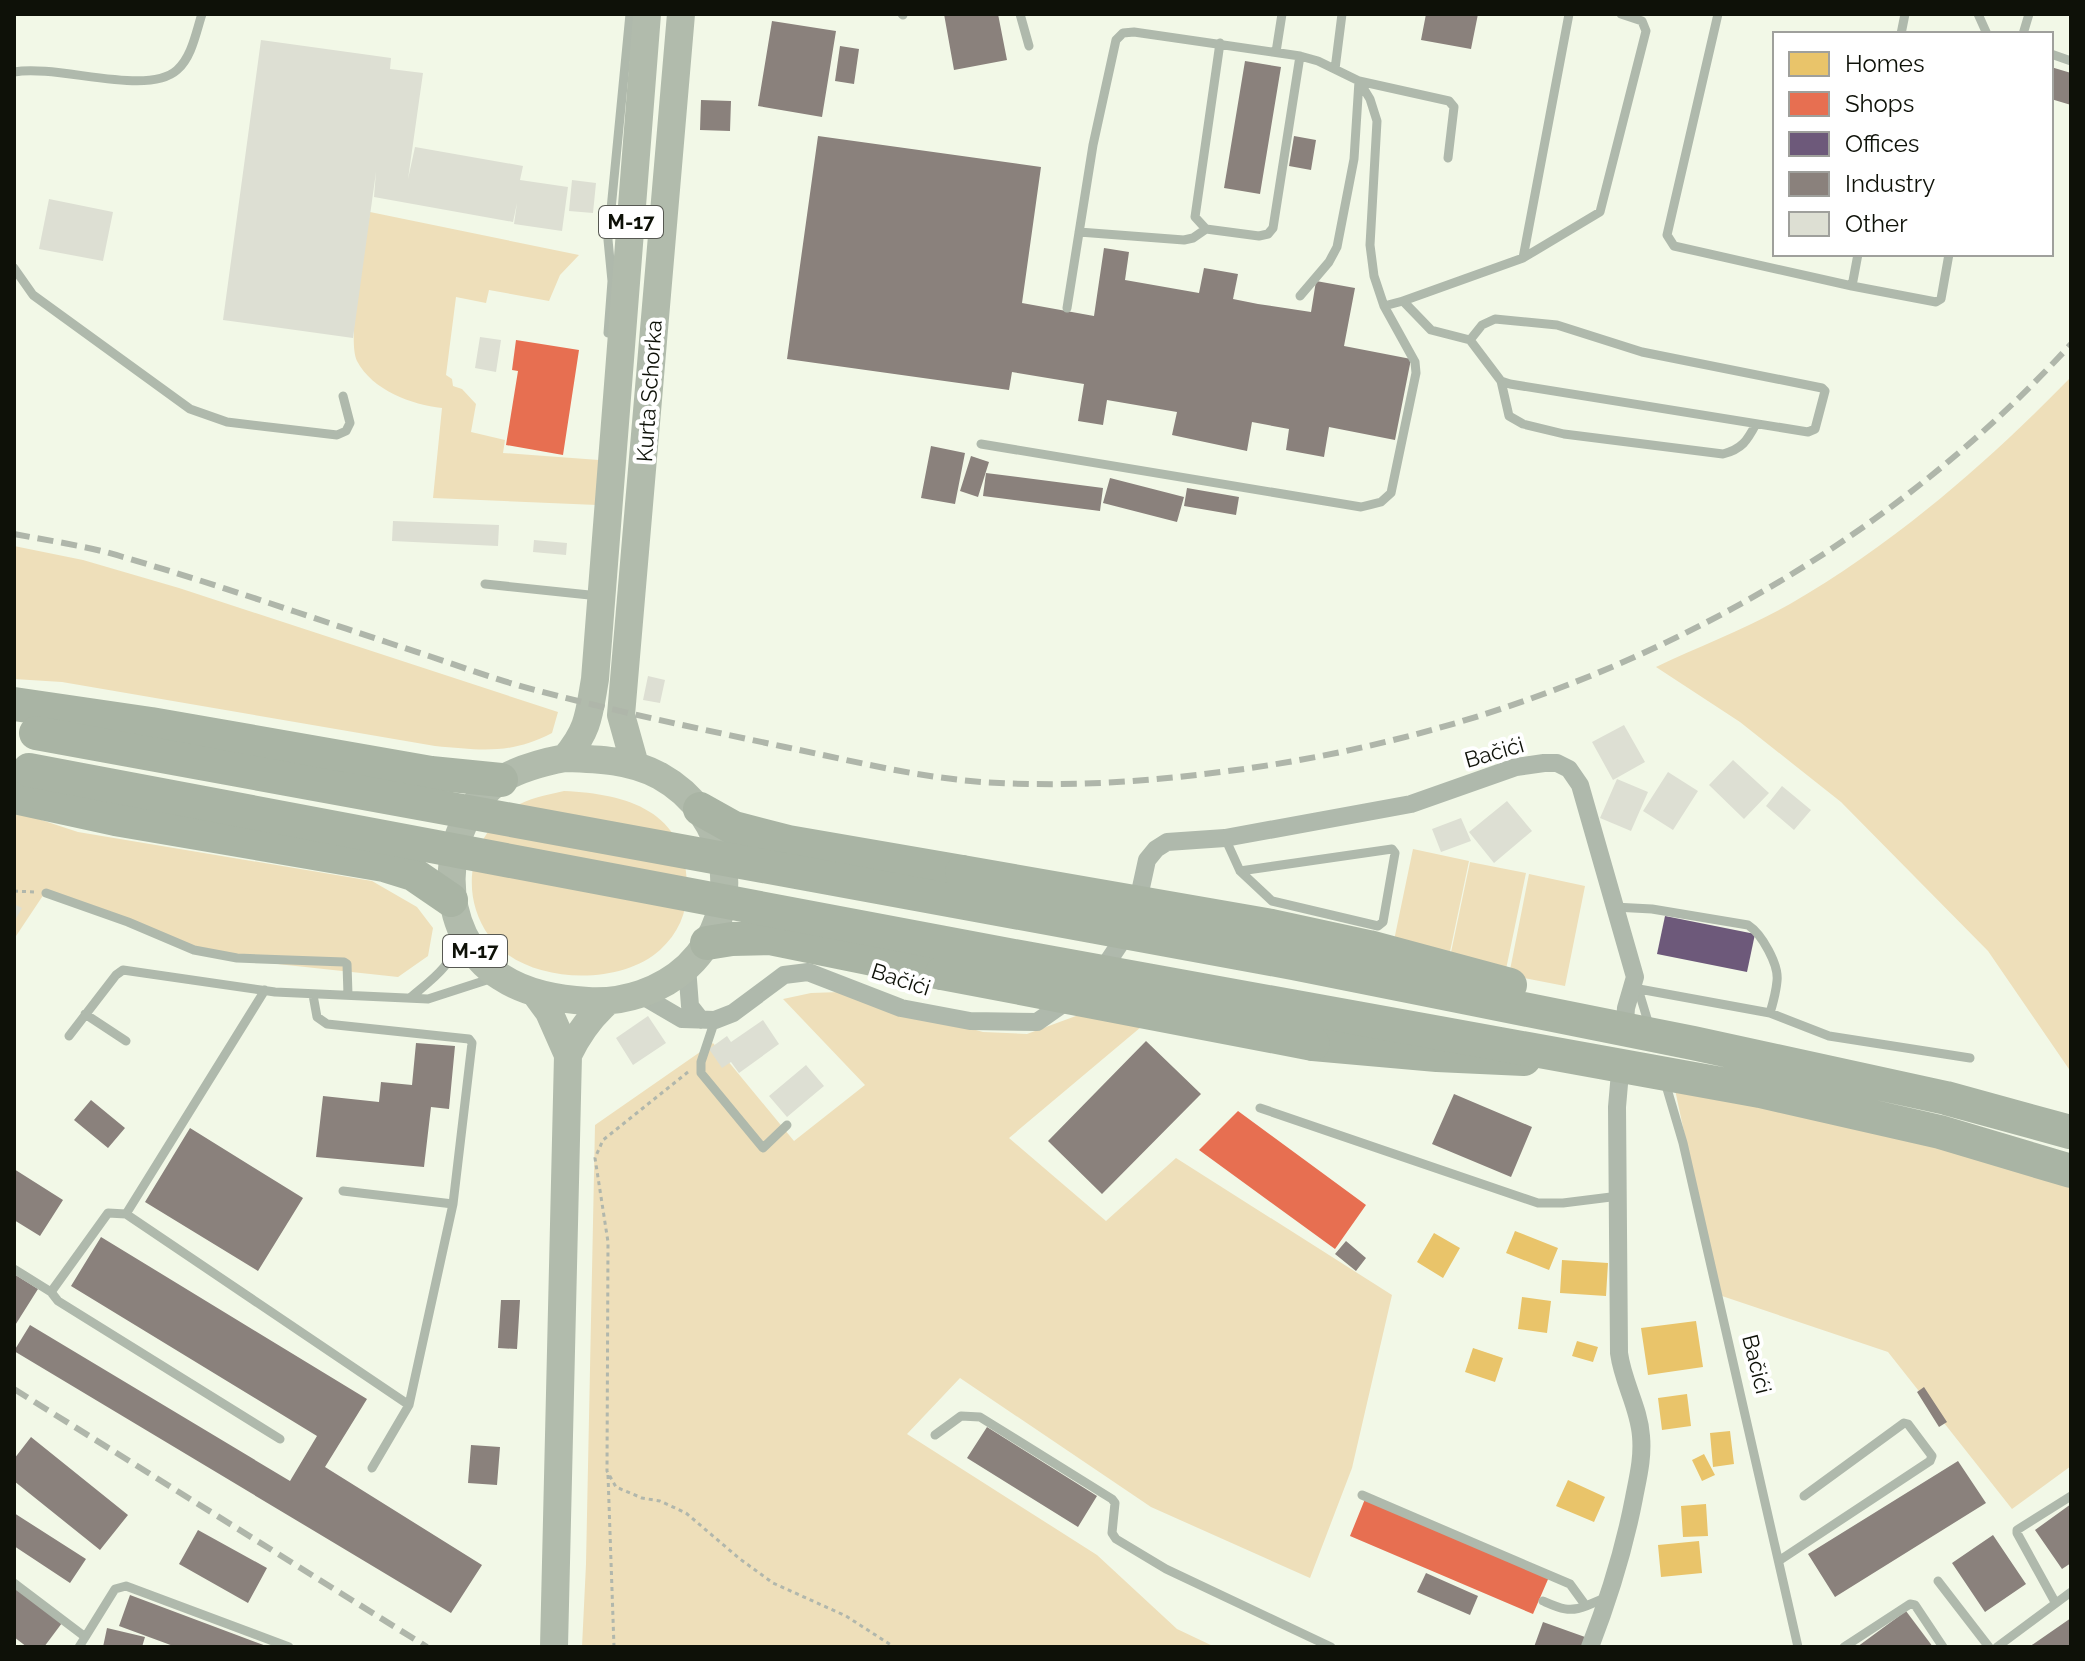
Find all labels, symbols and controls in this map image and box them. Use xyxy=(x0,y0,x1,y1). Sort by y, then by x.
legend xyxy=(1773,32,2053,256)
text: Homes xyxy=(1845,49,1925,78)
text: Shops xyxy=(1845,89,1914,118)
text: Offices xyxy=(1845,129,1919,158)
text: Industry xyxy=(1845,169,1935,198)
road number: M-17 xyxy=(599,206,663,238)
text: Other xyxy=(1845,209,1908,238)
street label: Kurta Schorka xyxy=(631,319,667,463)
street label: Bačići xyxy=(1461,731,1527,773)
road number: M-17 xyxy=(443,935,507,967)
street label: Bačići xyxy=(868,957,934,1001)
street label: Bačići xyxy=(1737,1332,1777,1396)

